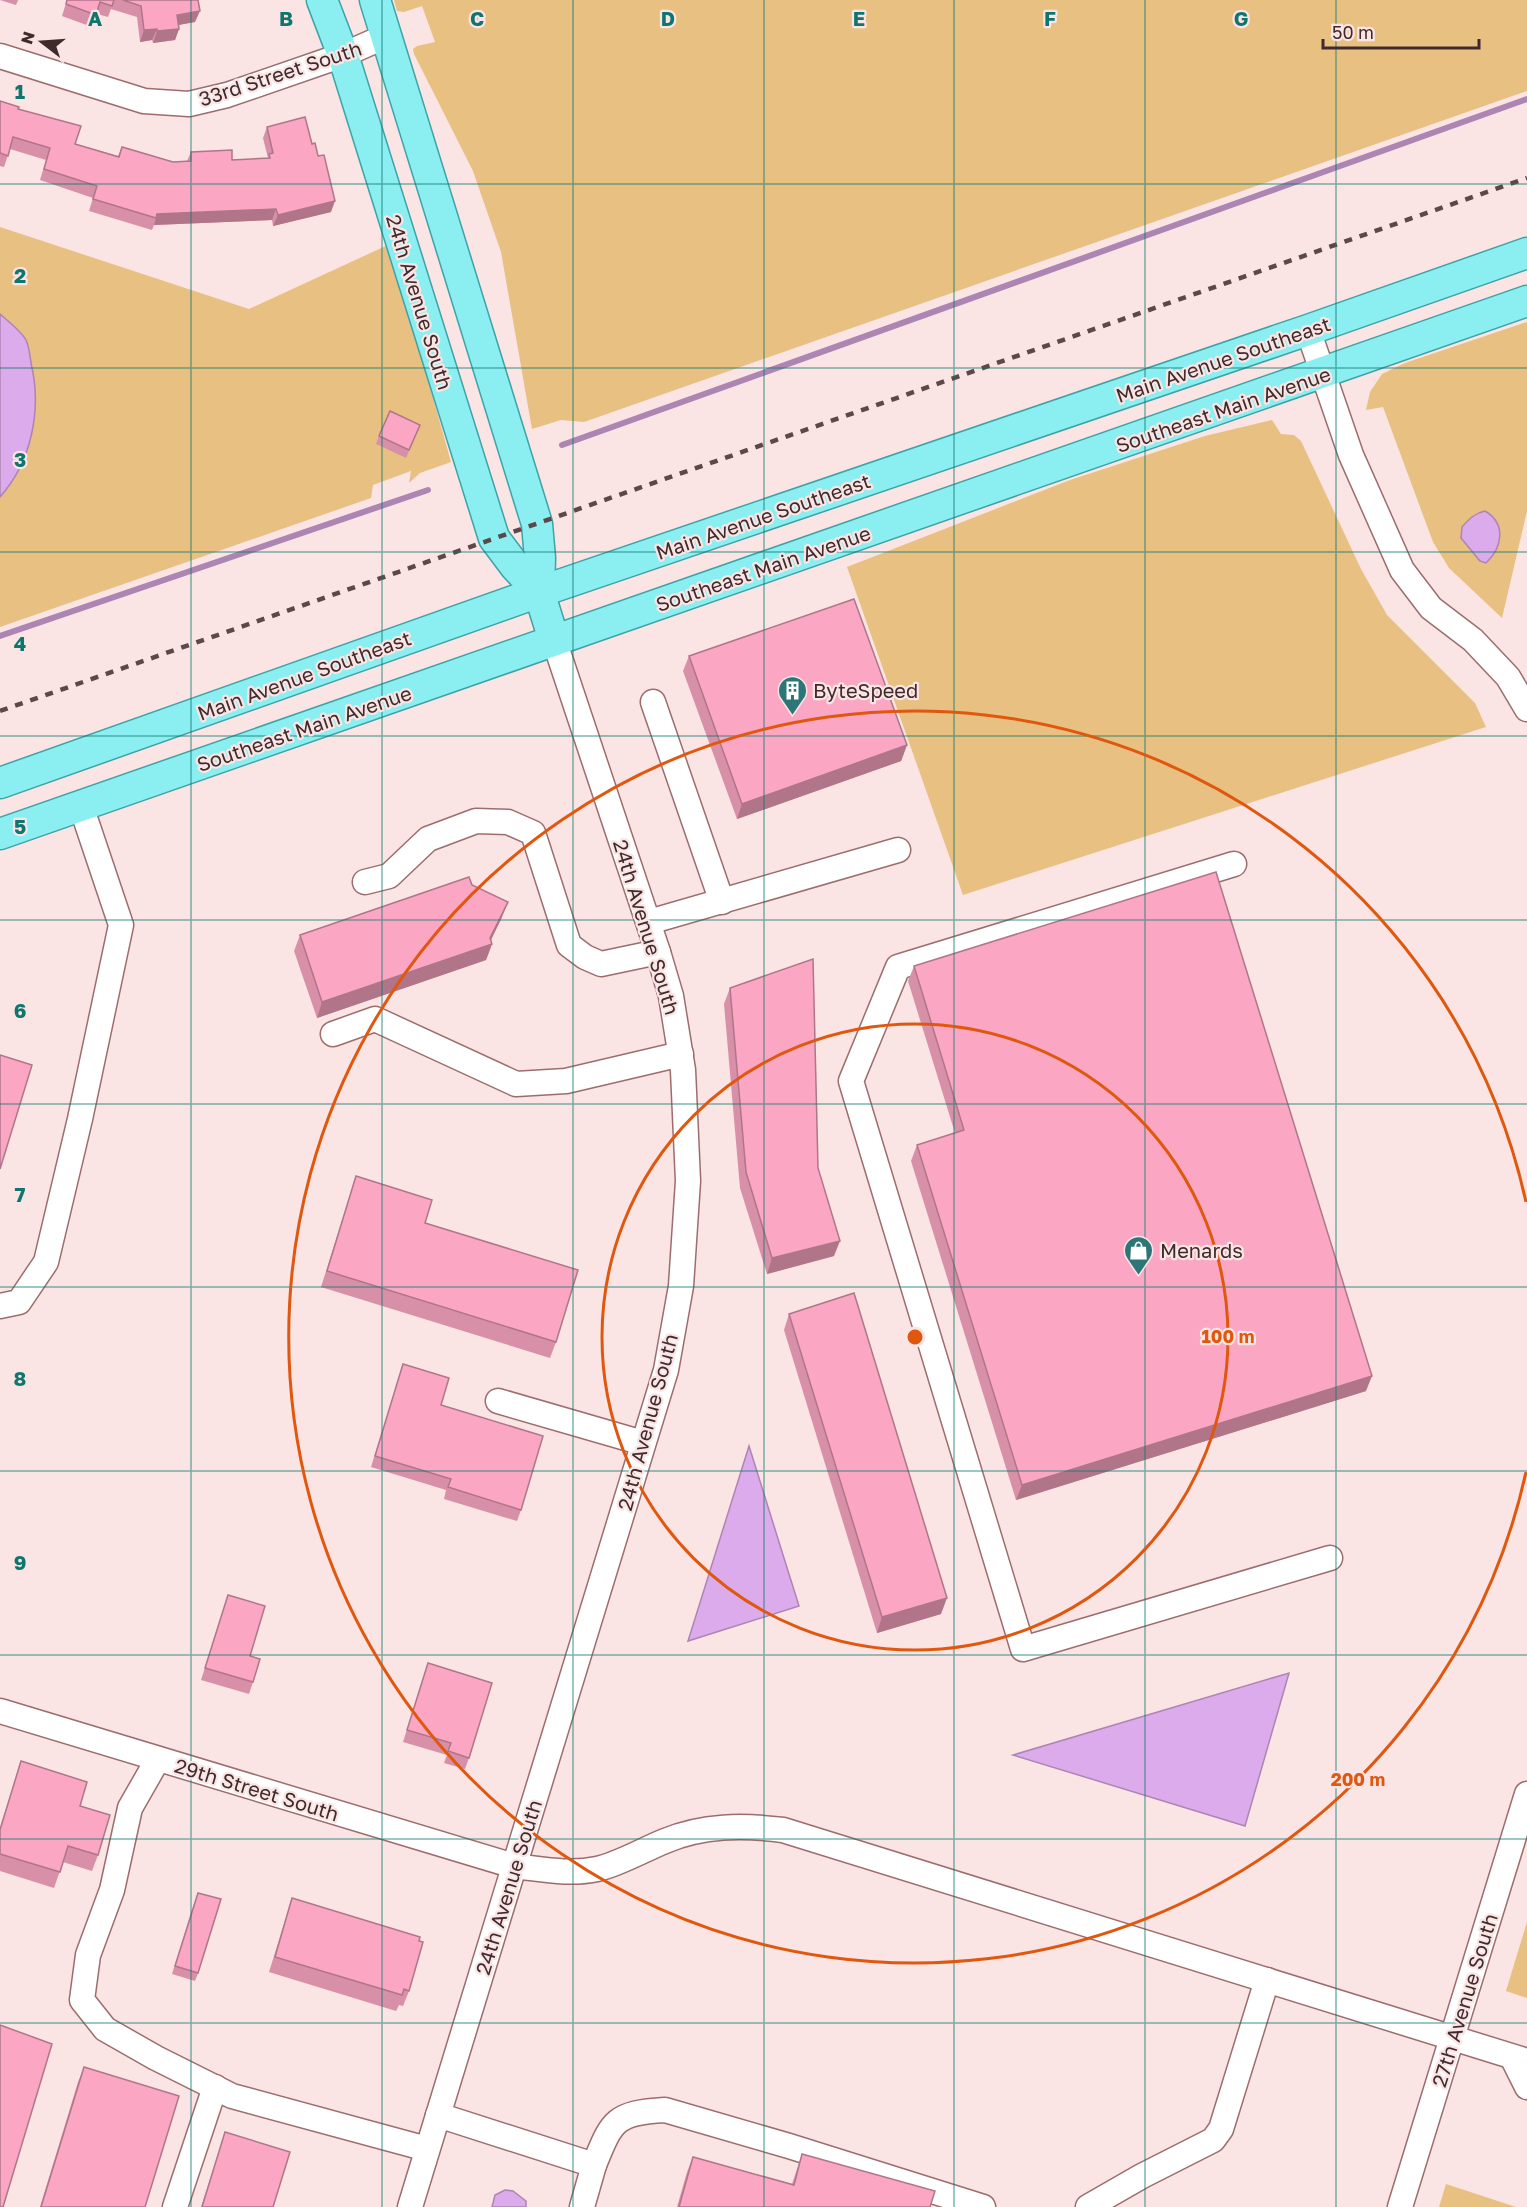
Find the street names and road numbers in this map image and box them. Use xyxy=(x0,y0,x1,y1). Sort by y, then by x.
street label: 33rd Street South xyxy=(196,35,364,111)
street label: 24th Avenue South xyxy=(382,212,458,392)
street label: Main Avenue Southeast xyxy=(1113,311,1333,407)
street label: Southeast Main Avenue xyxy=(1113,361,1333,457)
street label: Main Avenue Southeast xyxy=(653,468,873,564)
street label: Southeast Main Avenue xyxy=(653,520,873,616)
street label: Main Avenue Southeast xyxy=(194,625,414,725)
street label: Southeast Main Avenue xyxy=(194,680,414,776)
street label: 24th Avenue South xyxy=(609,837,685,1017)
street label: 24th Avenue South xyxy=(612,1331,682,1513)
street label: 29th Street South xyxy=(172,1753,342,1825)
street label: 24th Avenue South xyxy=(470,1797,546,1977)
street label: 27th Avenue South xyxy=(1426,1910,1502,2090)

